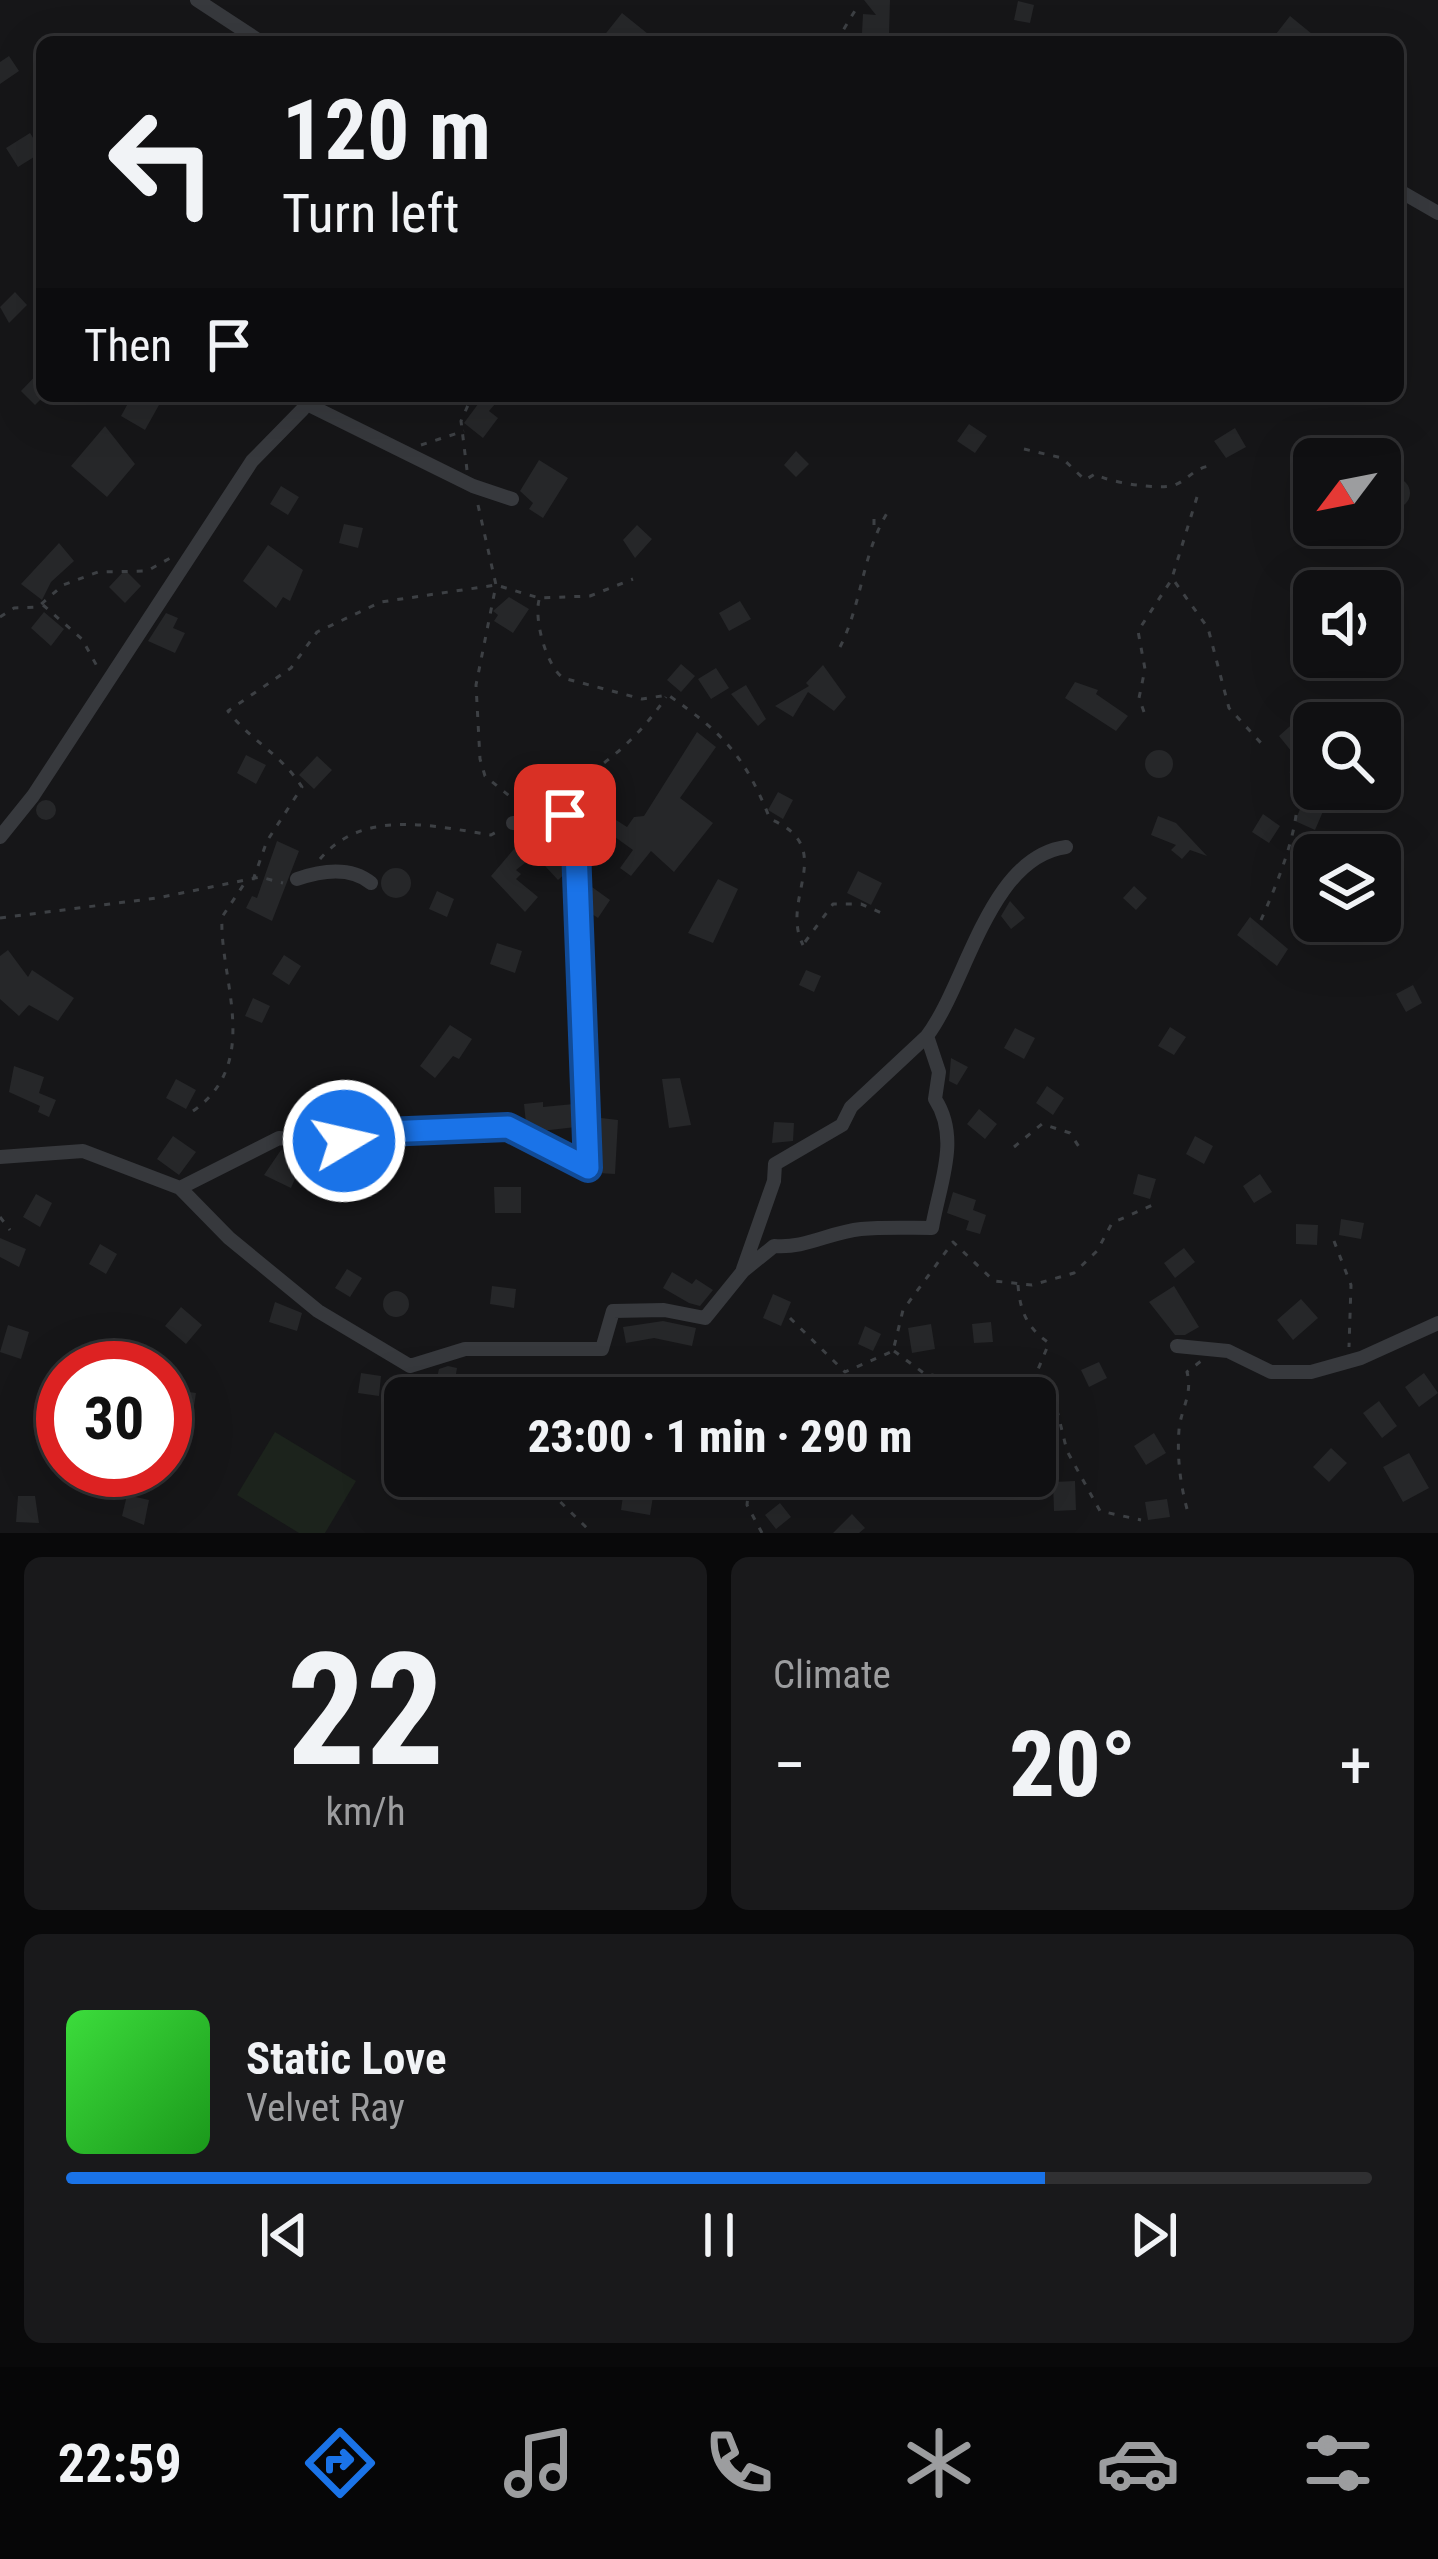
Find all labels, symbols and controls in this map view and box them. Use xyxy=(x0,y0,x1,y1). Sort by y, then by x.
text: 120 m xyxy=(282,81,491,180)
icon: left xyxy=(84,84,240,240)
text: Turn left xyxy=(282,182,459,245)
icon: arrive xyxy=(196,312,262,378)
text: Then xyxy=(84,319,172,372)
north arrow xyxy=(1293,438,1401,546)
map controls xyxy=(1293,438,1401,942)
button: sound xyxy=(1293,570,1401,678)
button: search xyxy=(1293,702,1401,810)
pin xyxy=(514,764,616,866)
icon: arrive xyxy=(532,782,598,848)
button: layers xyxy=(1293,834,1401,942)
position arrow xyxy=(281,1078,407,1204)
speed limit sign: 30 xyxy=(36,1341,192,1497)
text: 23:00 · 1 min · 290 m xyxy=(528,1410,912,1463)
text: 22 xyxy=(287,1619,444,1802)
text: Climate xyxy=(773,1652,891,1698)
text: 20° xyxy=(1009,1713,1136,1818)
text: − xyxy=(773,1727,806,1804)
text: + xyxy=(1339,1727,1372,1804)
text: km/h xyxy=(325,1789,406,1835)
text: Static Love xyxy=(246,2032,447,2085)
text: Velvet Ray xyxy=(246,2085,405,2131)
icon: previous xyxy=(251,2202,317,2268)
icon: pause xyxy=(686,2202,752,2268)
icon: next xyxy=(1121,2202,1187,2268)
icon: directions xyxy=(298,2421,382,2505)
icon: music xyxy=(497,2421,581,2505)
icon: phone xyxy=(697,2421,781,2505)
icon: climate xyxy=(897,2421,981,2505)
icon: car xyxy=(1096,2421,1180,2505)
icon: filters xyxy=(1296,2421,1380,2505)
text: 22:59 xyxy=(58,2432,182,2495)

